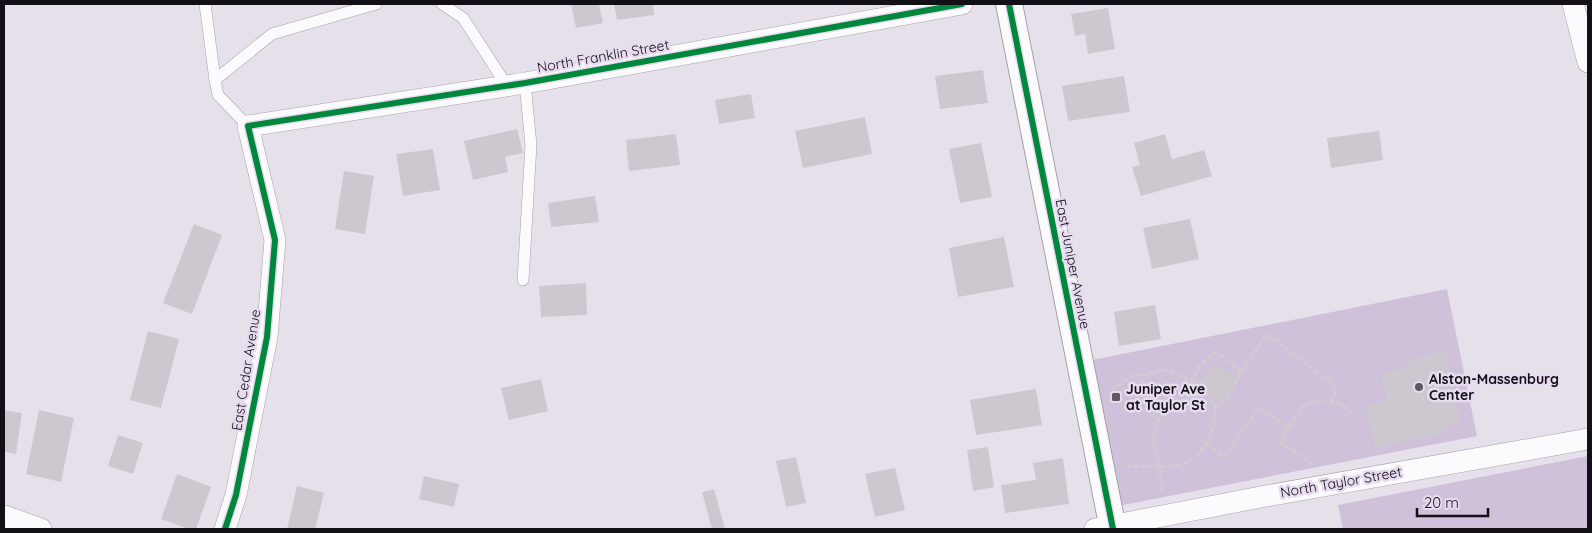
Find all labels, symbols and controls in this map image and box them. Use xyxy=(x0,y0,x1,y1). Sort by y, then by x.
street label: North Franklin Street xyxy=(535,35,671,76)
street label: East Juniper Avenue xyxy=(1052,197,1094,331)
street label: East Cedar Avenue xyxy=(228,308,264,432)
place label: Alston-Massenburg Center xyxy=(1429,370,1559,404)
place label: Juniper Ave at Taylor St xyxy=(1126,380,1206,414)
marker: Alston-Massenburg Center xyxy=(1413,381,1425,393)
marker: Juniper Ave at Taylor St xyxy=(1110,391,1122,403)
street label: North Taylor Street xyxy=(1279,462,1403,502)
scale bar xyxy=(1417,486,1488,518)
text: 20 m xyxy=(1424,493,1459,512)

